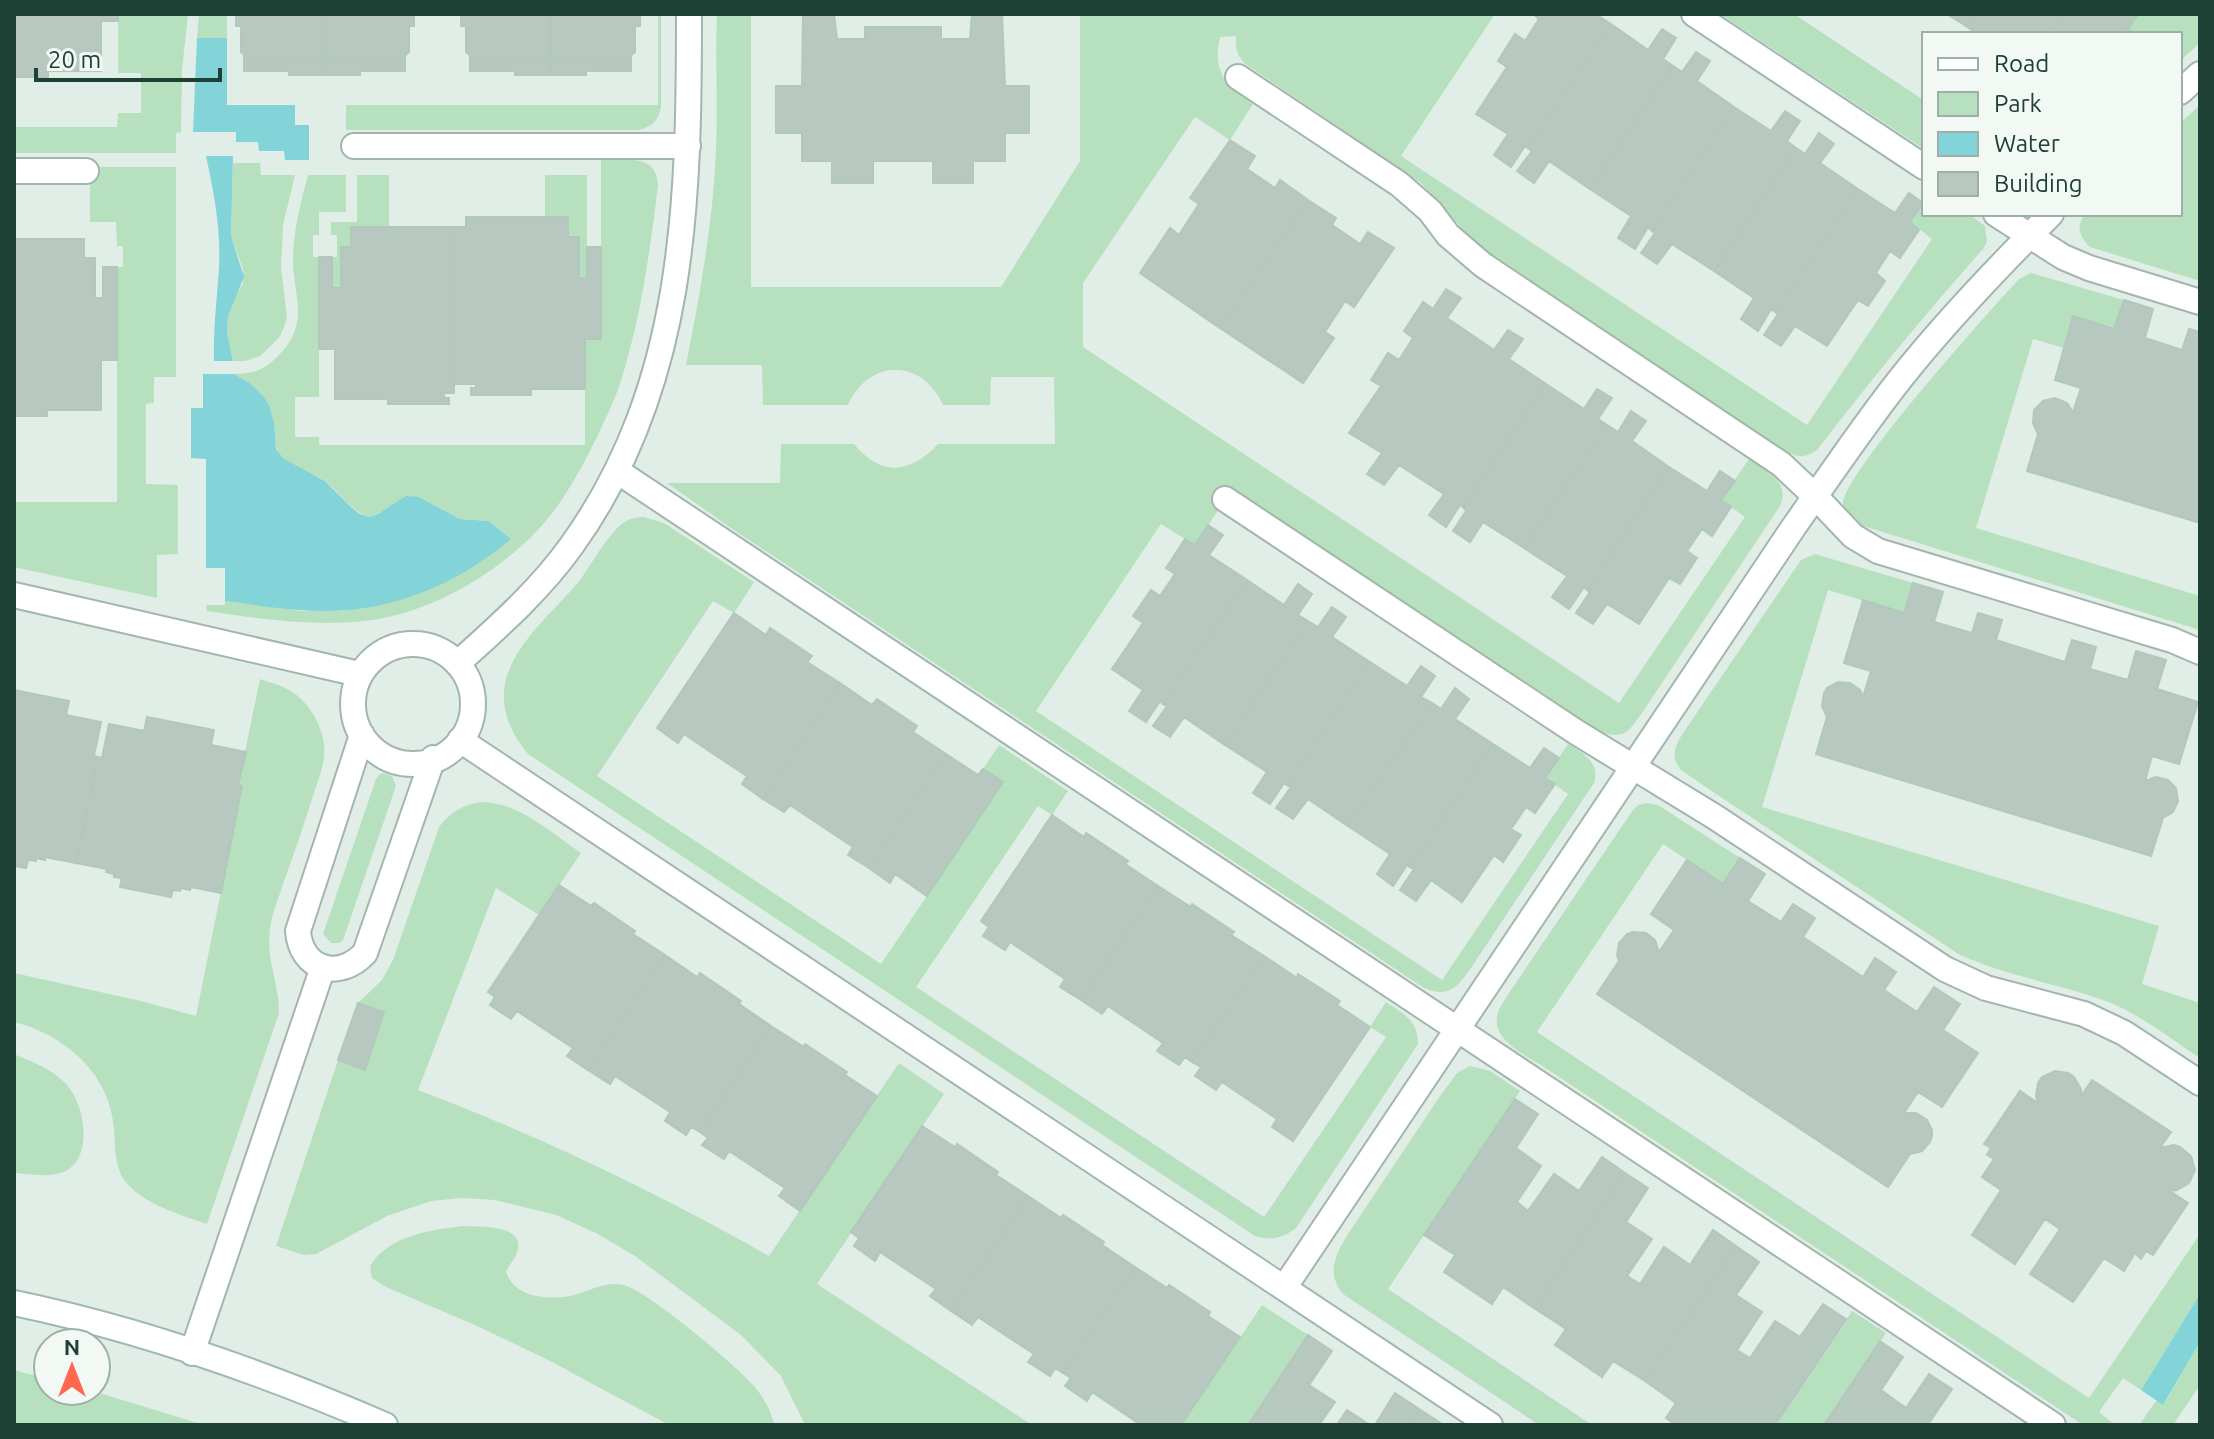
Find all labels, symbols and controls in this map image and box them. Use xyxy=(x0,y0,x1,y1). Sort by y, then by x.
scale bar xyxy=(36,32,220,82)
legend xyxy=(1922,32,2182,216)
text: 20 m xyxy=(48,46,101,73)
text: Road xyxy=(1994,50,2049,77)
text: Park xyxy=(1994,90,2042,117)
text: Water xyxy=(1994,130,2060,157)
text: Building xyxy=(1994,170,2082,197)
north arrow xyxy=(32,1327,112,1407)
text: N xyxy=(64,1334,80,1359)

